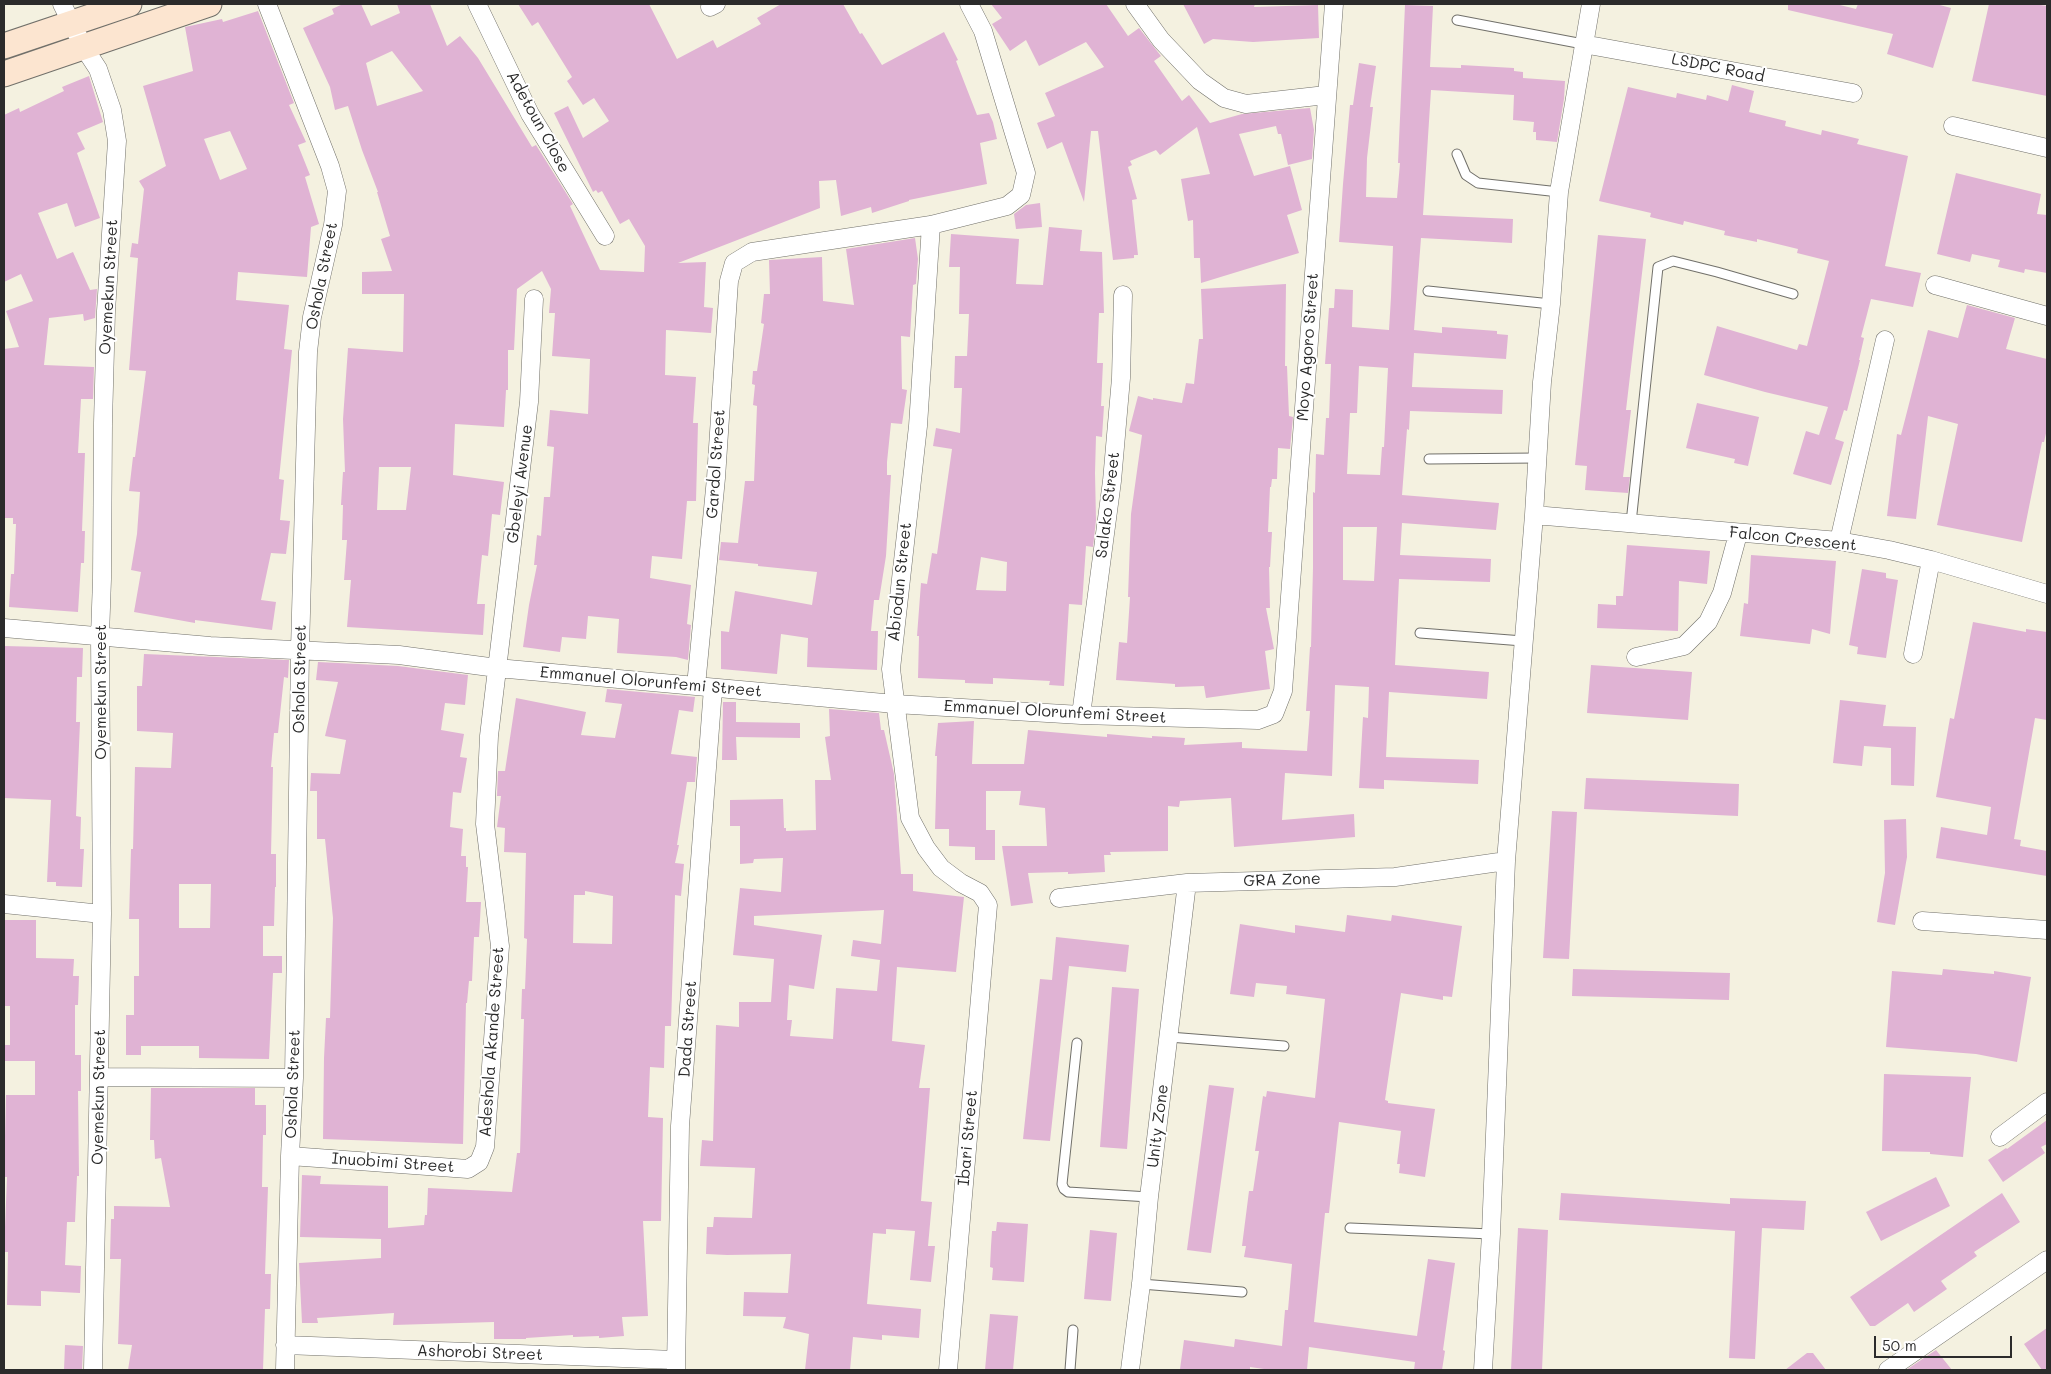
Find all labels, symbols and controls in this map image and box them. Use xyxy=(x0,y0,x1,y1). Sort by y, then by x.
street label: LSDPC Road xyxy=(1670,50,1766,86)
street label: Adetoun Close xyxy=(502,68,574,176)
street label: Oyemekun Street xyxy=(96,219,122,355)
street label: Oshola Street xyxy=(302,221,342,331)
street label: Moyo Agoro Street xyxy=(1293,272,1323,422)
street label: Gardol Street xyxy=(703,409,729,519)
street label: Gbeleyi Avenue xyxy=(503,423,537,545)
street label: Salako Street xyxy=(1092,451,1124,559)
street label: Abiodun Street xyxy=(884,522,916,642)
street label: Falcon Crescent xyxy=(1728,523,1858,555)
street label: Oyemekun Street xyxy=(91,624,111,760)
street label: Oshola Street xyxy=(289,624,311,734)
street label: Emmanuel Olorunfemi Street xyxy=(539,663,763,701)
street label: Emmanuel Olorunfemi Street xyxy=(943,697,1167,727)
street label: GRA Zone xyxy=(1243,869,1321,891)
street label: Adeshola Akande Street xyxy=(476,946,508,1138)
street label: Dada Street xyxy=(675,980,701,1078)
street label: Oyemekun Street xyxy=(88,1029,110,1165)
street label: Oshola Street xyxy=(282,1029,304,1139)
street label: Unity Zone xyxy=(1143,1083,1173,1169)
street label: Ibari Street xyxy=(954,1089,982,1187)
street label: Inuobimi Street xyxy=(331,1149,455,1177)
scale bar xyxy=(1876,1326,2014,1358)
text: 50 m xyxy=(1882,1335,1917,1355)
street label: Ashorobi Street xyxy=(417,1341,543,1365)

